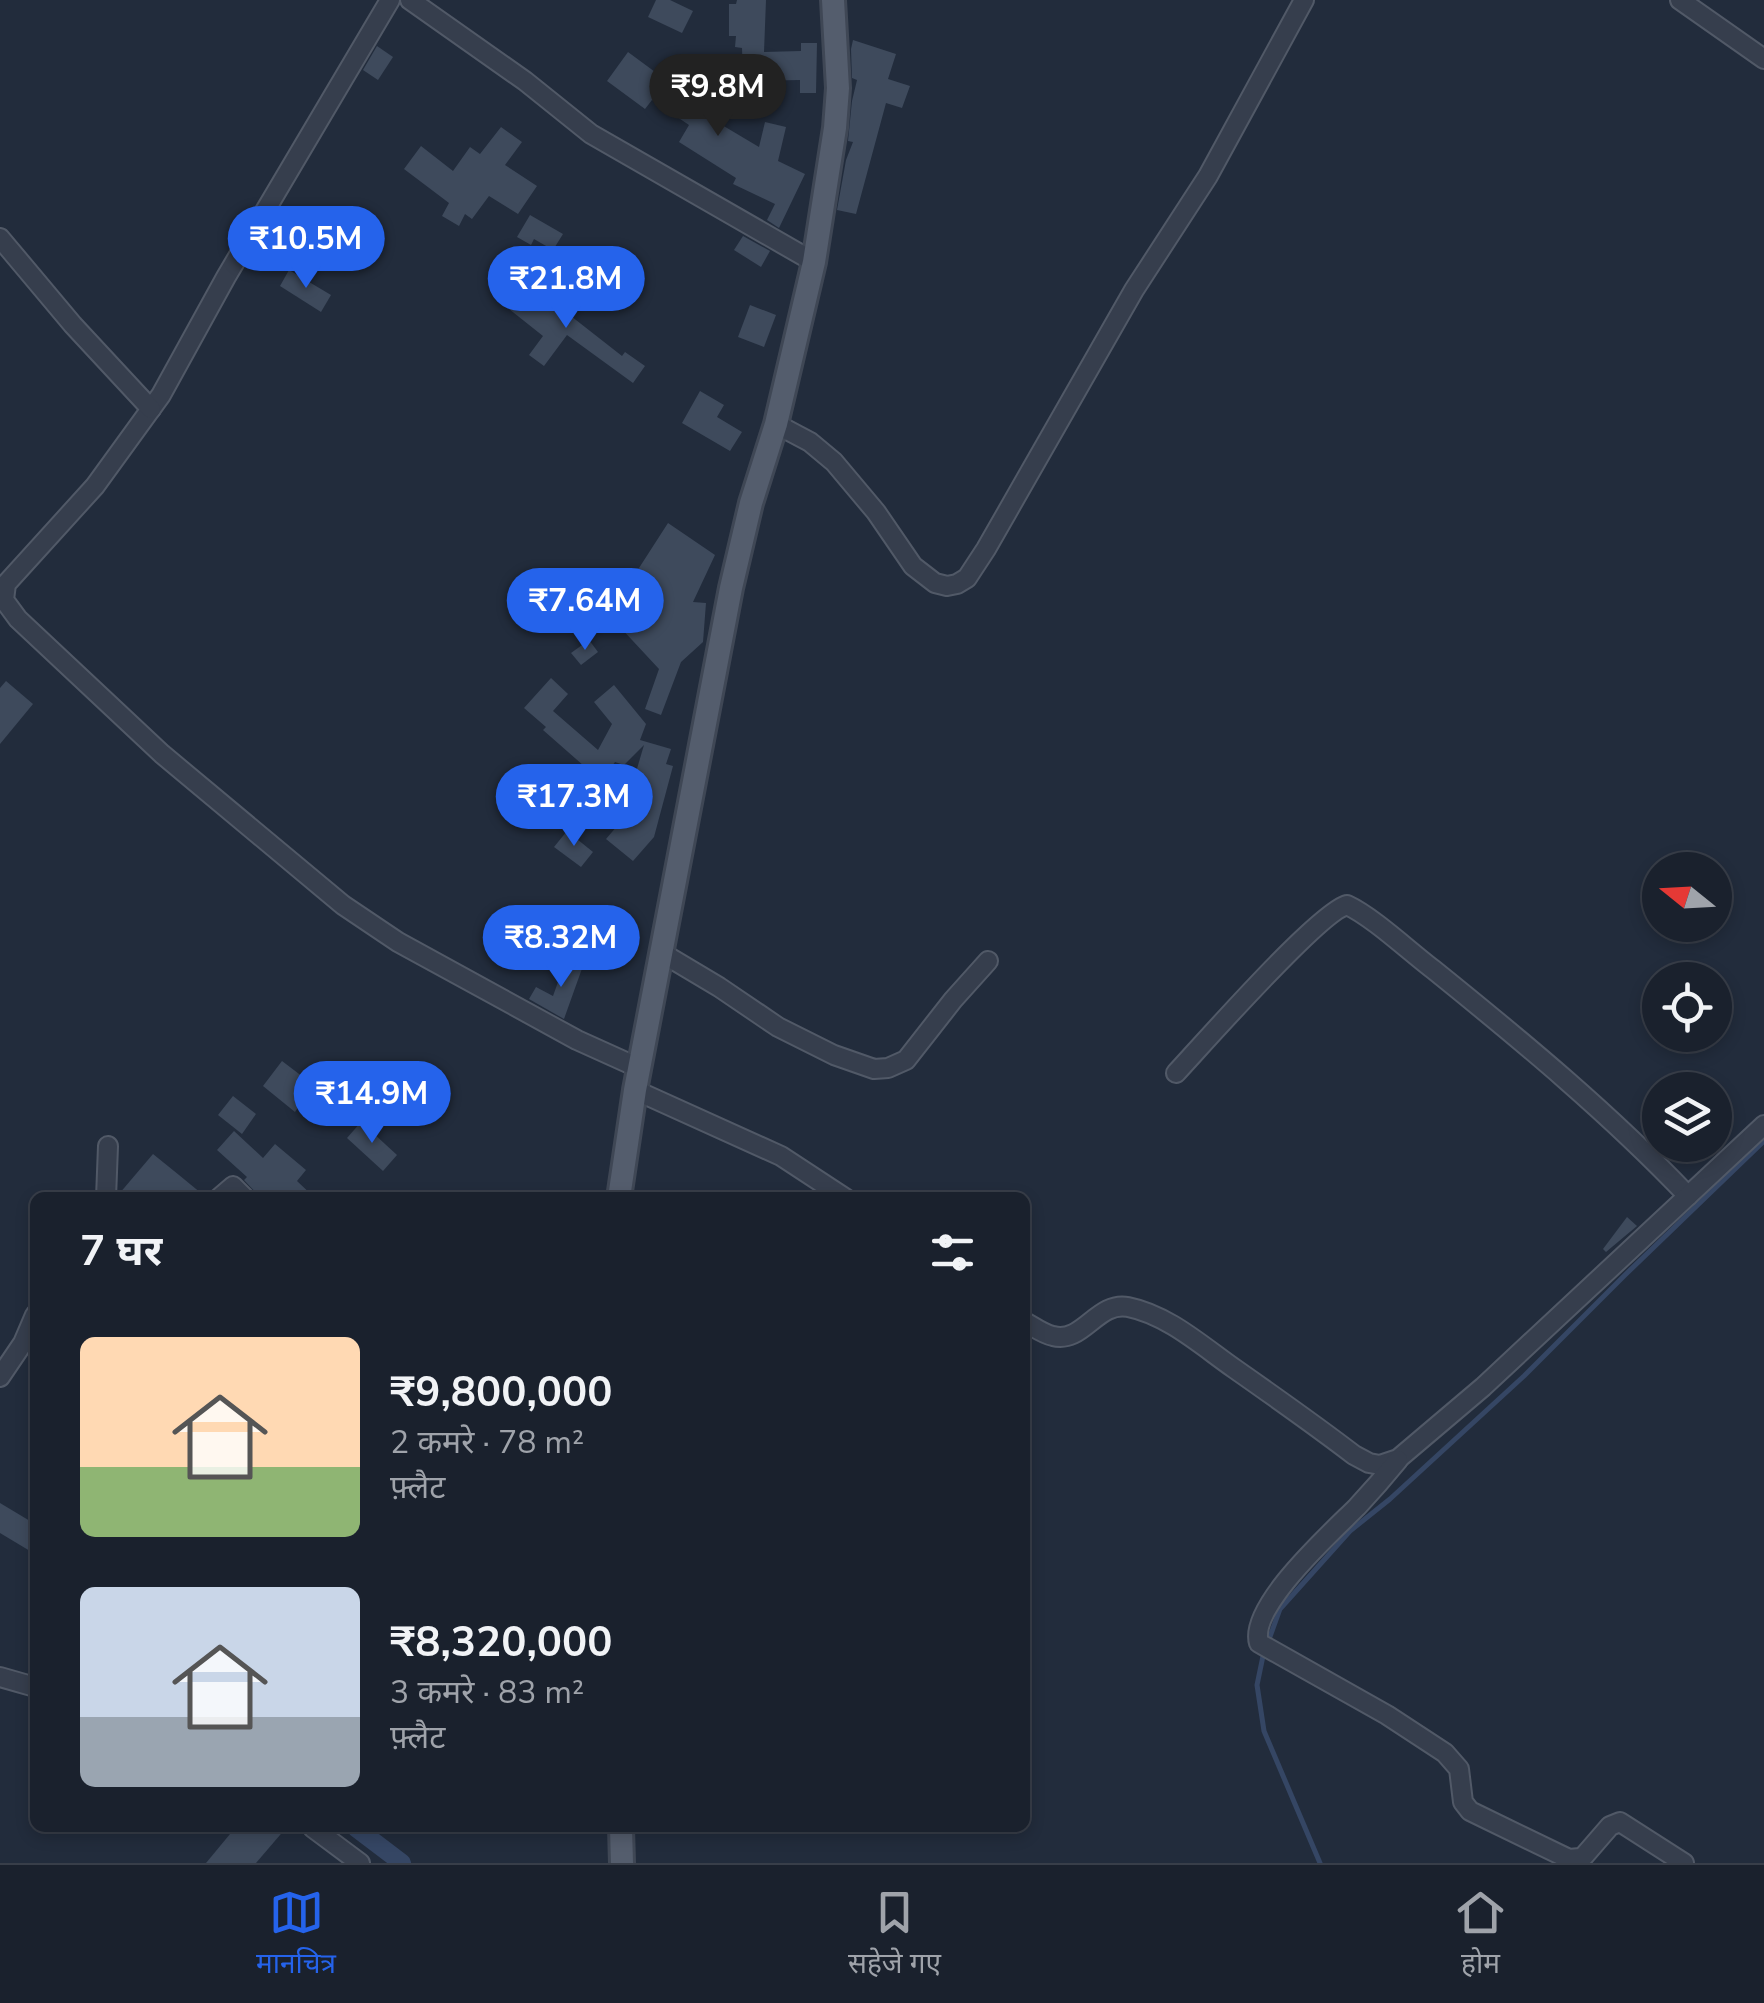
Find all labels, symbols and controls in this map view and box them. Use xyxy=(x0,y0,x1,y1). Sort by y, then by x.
pin: ₹9.8M xyxy=(648,54,788,139)
text: ₹9.8M xyxy=(671,65,765,108)
pin: ₹10.5M xyxy=(225,206,387,291)
text: ₹10.5M xyxy=(250,217,362,260)
pin: ₹21.8M xyxy=(485,246,647,331)
text: ₹21.8M xyxy=(510,257,622,300)
pin: ₹7.64M xyxy=(504,568,666,653)
text: ₹7.64M xyxy=(529,579,641,622)
pin: ₹17.3M xyxy=(493,764,655,849)
text: ₹17.3M xyxy=(518,775,630,818)
north arrow xyxy=(1642,852,1732,942)
map controls xyxy=(1642,852,1732,1162)
pin: ₹8.32M xyxy=(480,905,642,990)
text: ₹8.32M xyxy=(505,916,617,959)
button: locate xyxy=(1642,962,1732,1052)
pin: ₹14.9M xyxy=(291,1061,453,1146)
text: ₹14.9M xyxy=(316,1072,428,1115)
button: layers xyxy=(1642,1072,1732,1162)
text: 7 घर xyxy=(80,1223,162,1280)
icon: filters xyxy=(925,1225,980,1280)
text: ₹9,800,000 xyxy=(390,1364,612,1421)
icon: home xyxy=(160,1377,280,1497)
text: 2 कमरे · 78 m² xyxy=(390,1421,584,1464)
text: फ़्लैट xyxy=(390,1466,445,1509)
text: ₹8,320,000 xyxy=(390,1614,612,1671)
icon: home xyxy=(160,1627,280,1747)
text: 3 कमरे · 83 m² xyxy=(390,1671,584,1714)
text: फ़्लैट xyxy=(390,1716,445,1759)
tab: मानचित्र xyxy=(256,1885,336,1984)
tab: सहेजे गए xyxy=(848,1885,941,1984)
tab: होम xyxy=(1453,1885,1508,1984)

